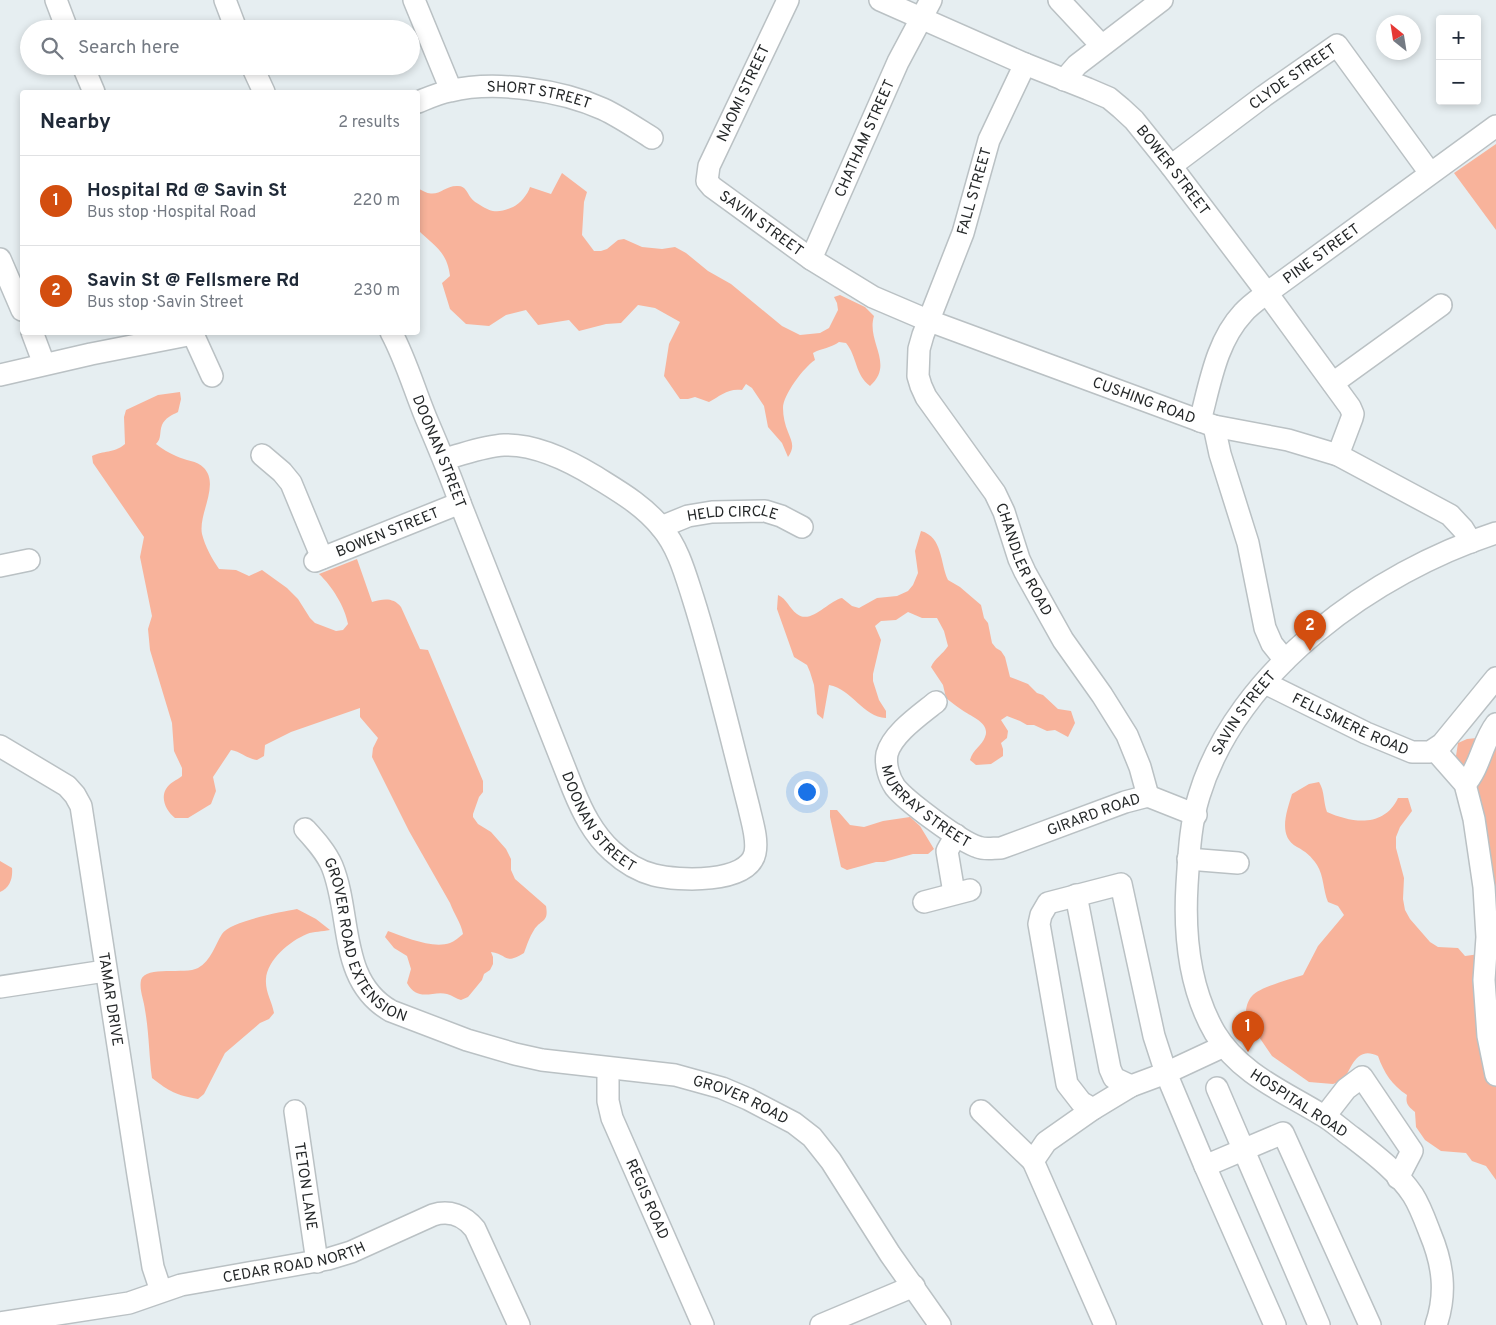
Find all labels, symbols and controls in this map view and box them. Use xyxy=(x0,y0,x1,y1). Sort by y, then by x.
north arrow xyxy=(1376,15,1421,60)
map controls xyxy=(1436,15,1481,105)
button: + xyxy=(1436,15,1481,60)
search box xyxy=(20,20,420,75)
icon: search xyxy=(38,34,66,62)
text: Search here xyxy=(78,36,180,60)
street label: CLYDE STREET xyxy=(1246,40,1341,115)
street label: NAOMI STREET xyxy=(714,42,775,145)
button: − xyxy=(1436,60,1481,105)
street label: CHATHAM STREET xyxy=(831,77,900,201)
street label: SHORT STREET xyxy=(487,78,593,114)
text: Nearby xyxy=(40,109,111,136)
text: 2 results xyxy=(338,113,400,133)
street label: BOWER STREET xyxy=(1131,122,1213,220)
street label: FALL STREET xyxy=(954,145,997,237)
text: Hospital Rd @ Savin St xyxy=(87,179,287,203)
street label: SAVIN STREET xyxy=(715,187,806,261)
text: 1 xyxy=(53,191,59,211)
text: 220 m xyxy=(353,191,400,211)
text: Bus stop · Hospital Road xyxy=(87,203,256,223)
street label: PINE STREET xyxy=(1280,220,1364,289)
text: Savin St @ Fellsmere Rd xyxy=(87,269,299,293)
text: 2 xyxy=(51,281,61,301)
text: 230 m xyxy=(353,281,400,301)
text: Bus stop · Savin Street xyxy=(87,293,243,313)
street label: CUSHING ROAD xyxy=(1089,374,1198,429)
street label: DOONAN STREET xyxy=(407,393,469,511)
street label: CHANDLER ROAD xyxy=(990,500,1056,620)
street label: HELD CIRCLE xyxy=(686,502,780,527)
street label: BOWEN STREET xyxy=(333,504,442,563)
pin: 2 xyxy=(1294,610,1326,651)
street label: SAVIN STREET xyxy=(1209,668,1281,759)
street label: FELLSMERE ROAD xyxy=(1288,690,1411,761)
street label: MURRAY STREET xyxy=(876,763,974,853)
street label: DOONAN STREET xyxy=(556,769,639,877)
your location xyxy=(794,779,820,805)
street label: GIRARD ROAD xyxy=(1045,790,1143,841)
street label: GROVER ROAD EXTENSION xyxy=(318,855,410,1027)
street label: TAMAR DRIVE xyxy=(93,951,126,1048)
pin: 1 xyxy=(1232,1011,1264,1052)
street label: HOSPITAL ROAD xyxy=(1246,1066,1351,1143)
street label: GROVER ROAD xyxy=(690,1072,791,1129)
street label: TETON LANE xyxy=(289,1141,320,1232)
street label: REGIS ROAD xyxy=(620,1156,672,1243)
street label: CEDAR ROAD NORTH xyxy=(222,1239,369,1288)

